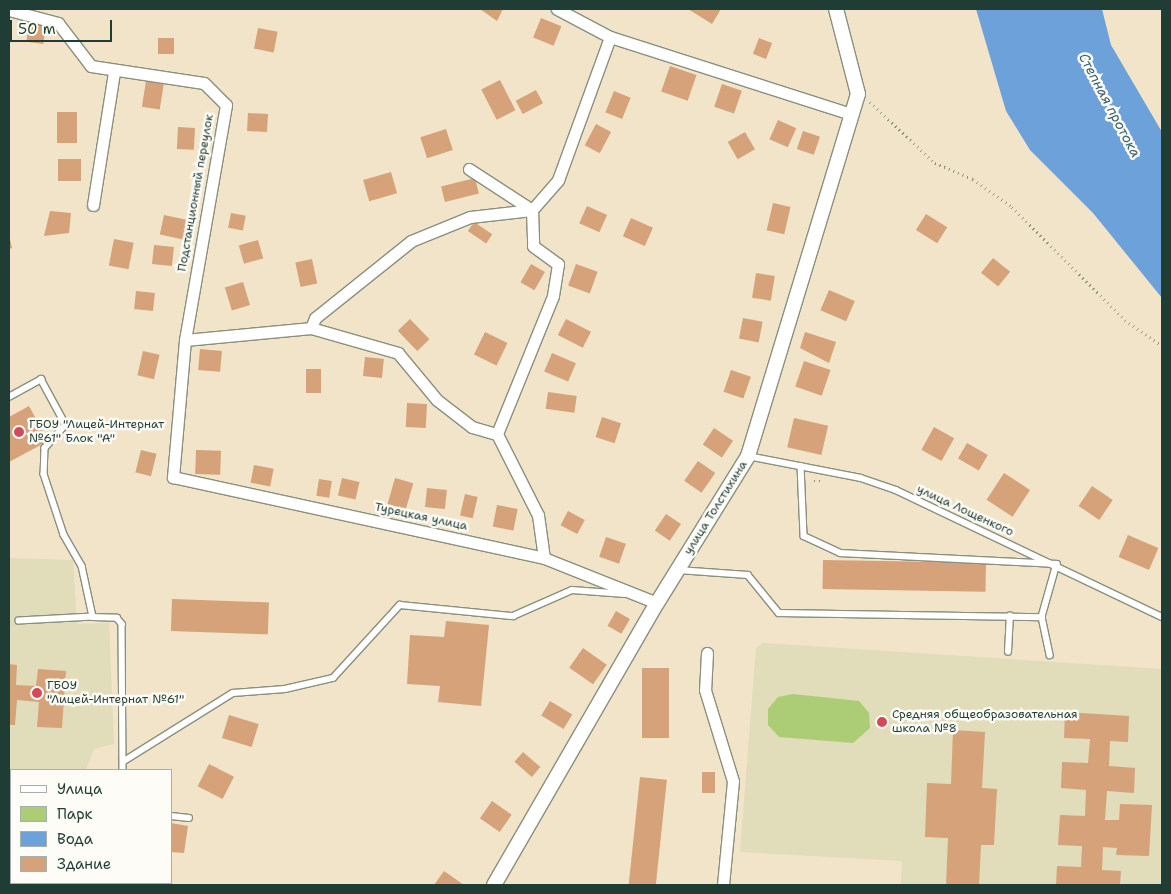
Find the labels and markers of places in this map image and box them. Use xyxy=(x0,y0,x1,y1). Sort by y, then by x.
place label: ГБОУ "Лицей-Интернат №61" Блок "А" xyxy=(29,418,164,446)
marker: ГБОУ "Лицей-Интернат №61" Блок "А" xyxy=(13,426,25,438)
place label: ГБОУ "Лицей-Интернат №61" xyxy=(47,679,184,707)
marker: ГБОУ "Лицей-Интернат №61" xyxy=(31,687,43,699)
place label: Средняя общеобразовательная школа №8 xyxy=(892,708,1078,736)
marker: Средняя общеобразовательная школа №8 xyxy=(876,716,888,728)

